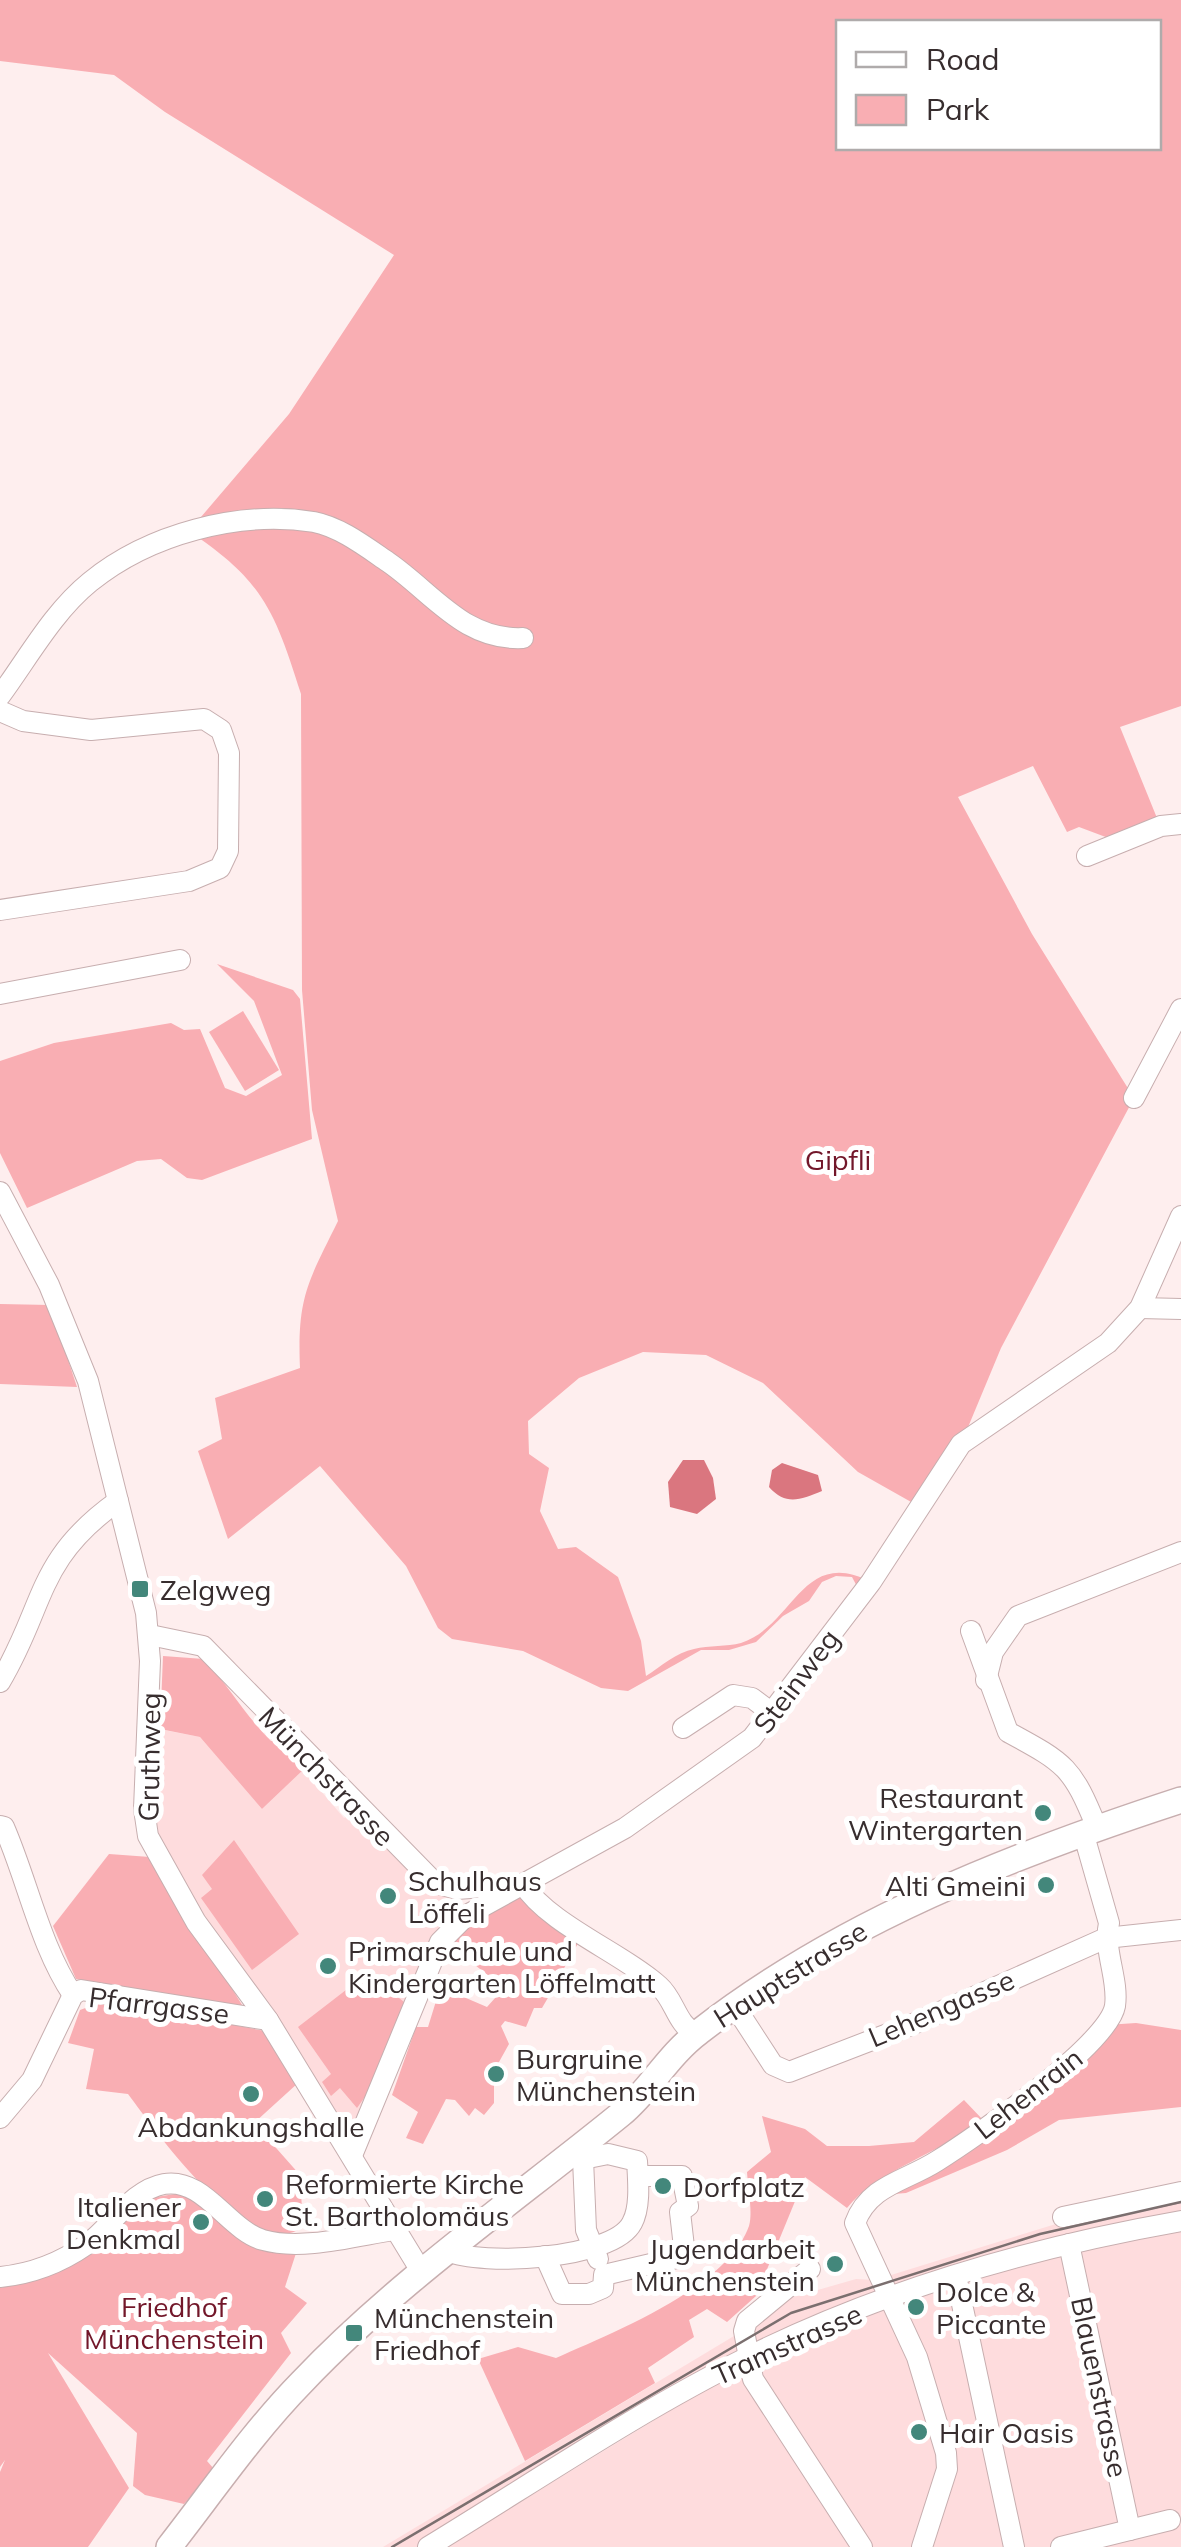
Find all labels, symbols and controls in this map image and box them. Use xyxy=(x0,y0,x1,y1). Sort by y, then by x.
legend xyxy=(836,20,1161,150)
text: Road xyxy=(926,40,1000,78)
text: Park xyxy=(926,90,990,128)
park label: Gipfli xyxy=(805,1142,871,1177)
place label: Zelgweg xyxy=(160,1572,271,1607)
marker: Zelgweg xyxy=(129,1578,151,1600)
street label: Steinweg xyxy=(745,1622,847,1740)
street label: Gruthweg xyxy=(130,1692,168,1822)
street label: Münchstrasse xyxy=(252,1699,402,1853)
place label: Restaurant Wintergarten xyxy=(848,1780,1023,1847)
marker: Restaurant Wintergarten xyxy=(1032,1802,1054,1824)
place label: Schulhaus Löffeli xyxy=(408,1863,542,1930)
place label: Alti Gmeini xyxy=(885,1868,1026,1903)
marker: Alti Gmeini xyxy=(1035,1874,1057,1896)
marker: Schulhaus Löffeli xyxy=(377,1885,399,1907)
street label: Hauptstrasse xyxy=(707,1913,873,2035)
place label: Primarschule und Kindergarten Löffelmatt xyxy=(348,1933,656,2000)
marker: Primarschule und Kindergarten Löffelmatt xyxy=(317,1955,339,1977)
street label: Lehengasse xyxy=(863,1962,1019,2054)
street label: Pfarrgasse xyxy=(87,1979,231,2031)
street label: Lehenrain xyxy=(967,2040,1089,2146)
place label: Burgruine Münchenstein xyxy=(516,2041,696,2108)
marker: Burgruine Münchenstein xyxy=(485,2063,507,2085)
marker: Abdankungshalle xyxy=(240,2083,262,2105)
place label: Abdankungshalle xyxy=(138,2109,364,2144)
place label: Reformierte Kirche St. Bartholomäus xyxy=(285,2166,524,2233)
place label: Dorfplatz xyxy=(683,2169,805,2204)
marker: Dorfplatz xyxy=(652,2175,674,2197)
marker: Reformierte Kirche St. Bartholomäus xyxy=(254,2188,276,2210)
place label: Italiener Denkmal xyxy=(66,2189,182,2256)
marker: Italiener Denkmal xyxy=(190,2211,212,2233)
place label: Jugendarbeit Münchenstein xyxy=(635,2231,815,2298)
marker: Jugendarbeit Münchenstein xyxy=(824,2253,846,2275)
place label: Dolce & Piccante xyxy=(936,2274,1046,2341)
park label: Friedhof Münchenstein xyxy=(84,2289,264,2356)
street label: Blauenstrasse xyxy=(1064,2294,1136,2480)
street label: Tramstrasse xyxy=(707,2296,867,2392)
marker: Dolce & Piccante xyxy=(905,2296,927,2318)
place label: Münchenstein Friedhof xyxy=(374,2300,554,2367)
marker: Münchenstein Friedhof xyxy=(343,2322,365,2344)
place label: Hair Oasis xyxy=(939,2415,1074,2450)
marker: Hair Oasis xyxy=(908,2421,930,2443)

